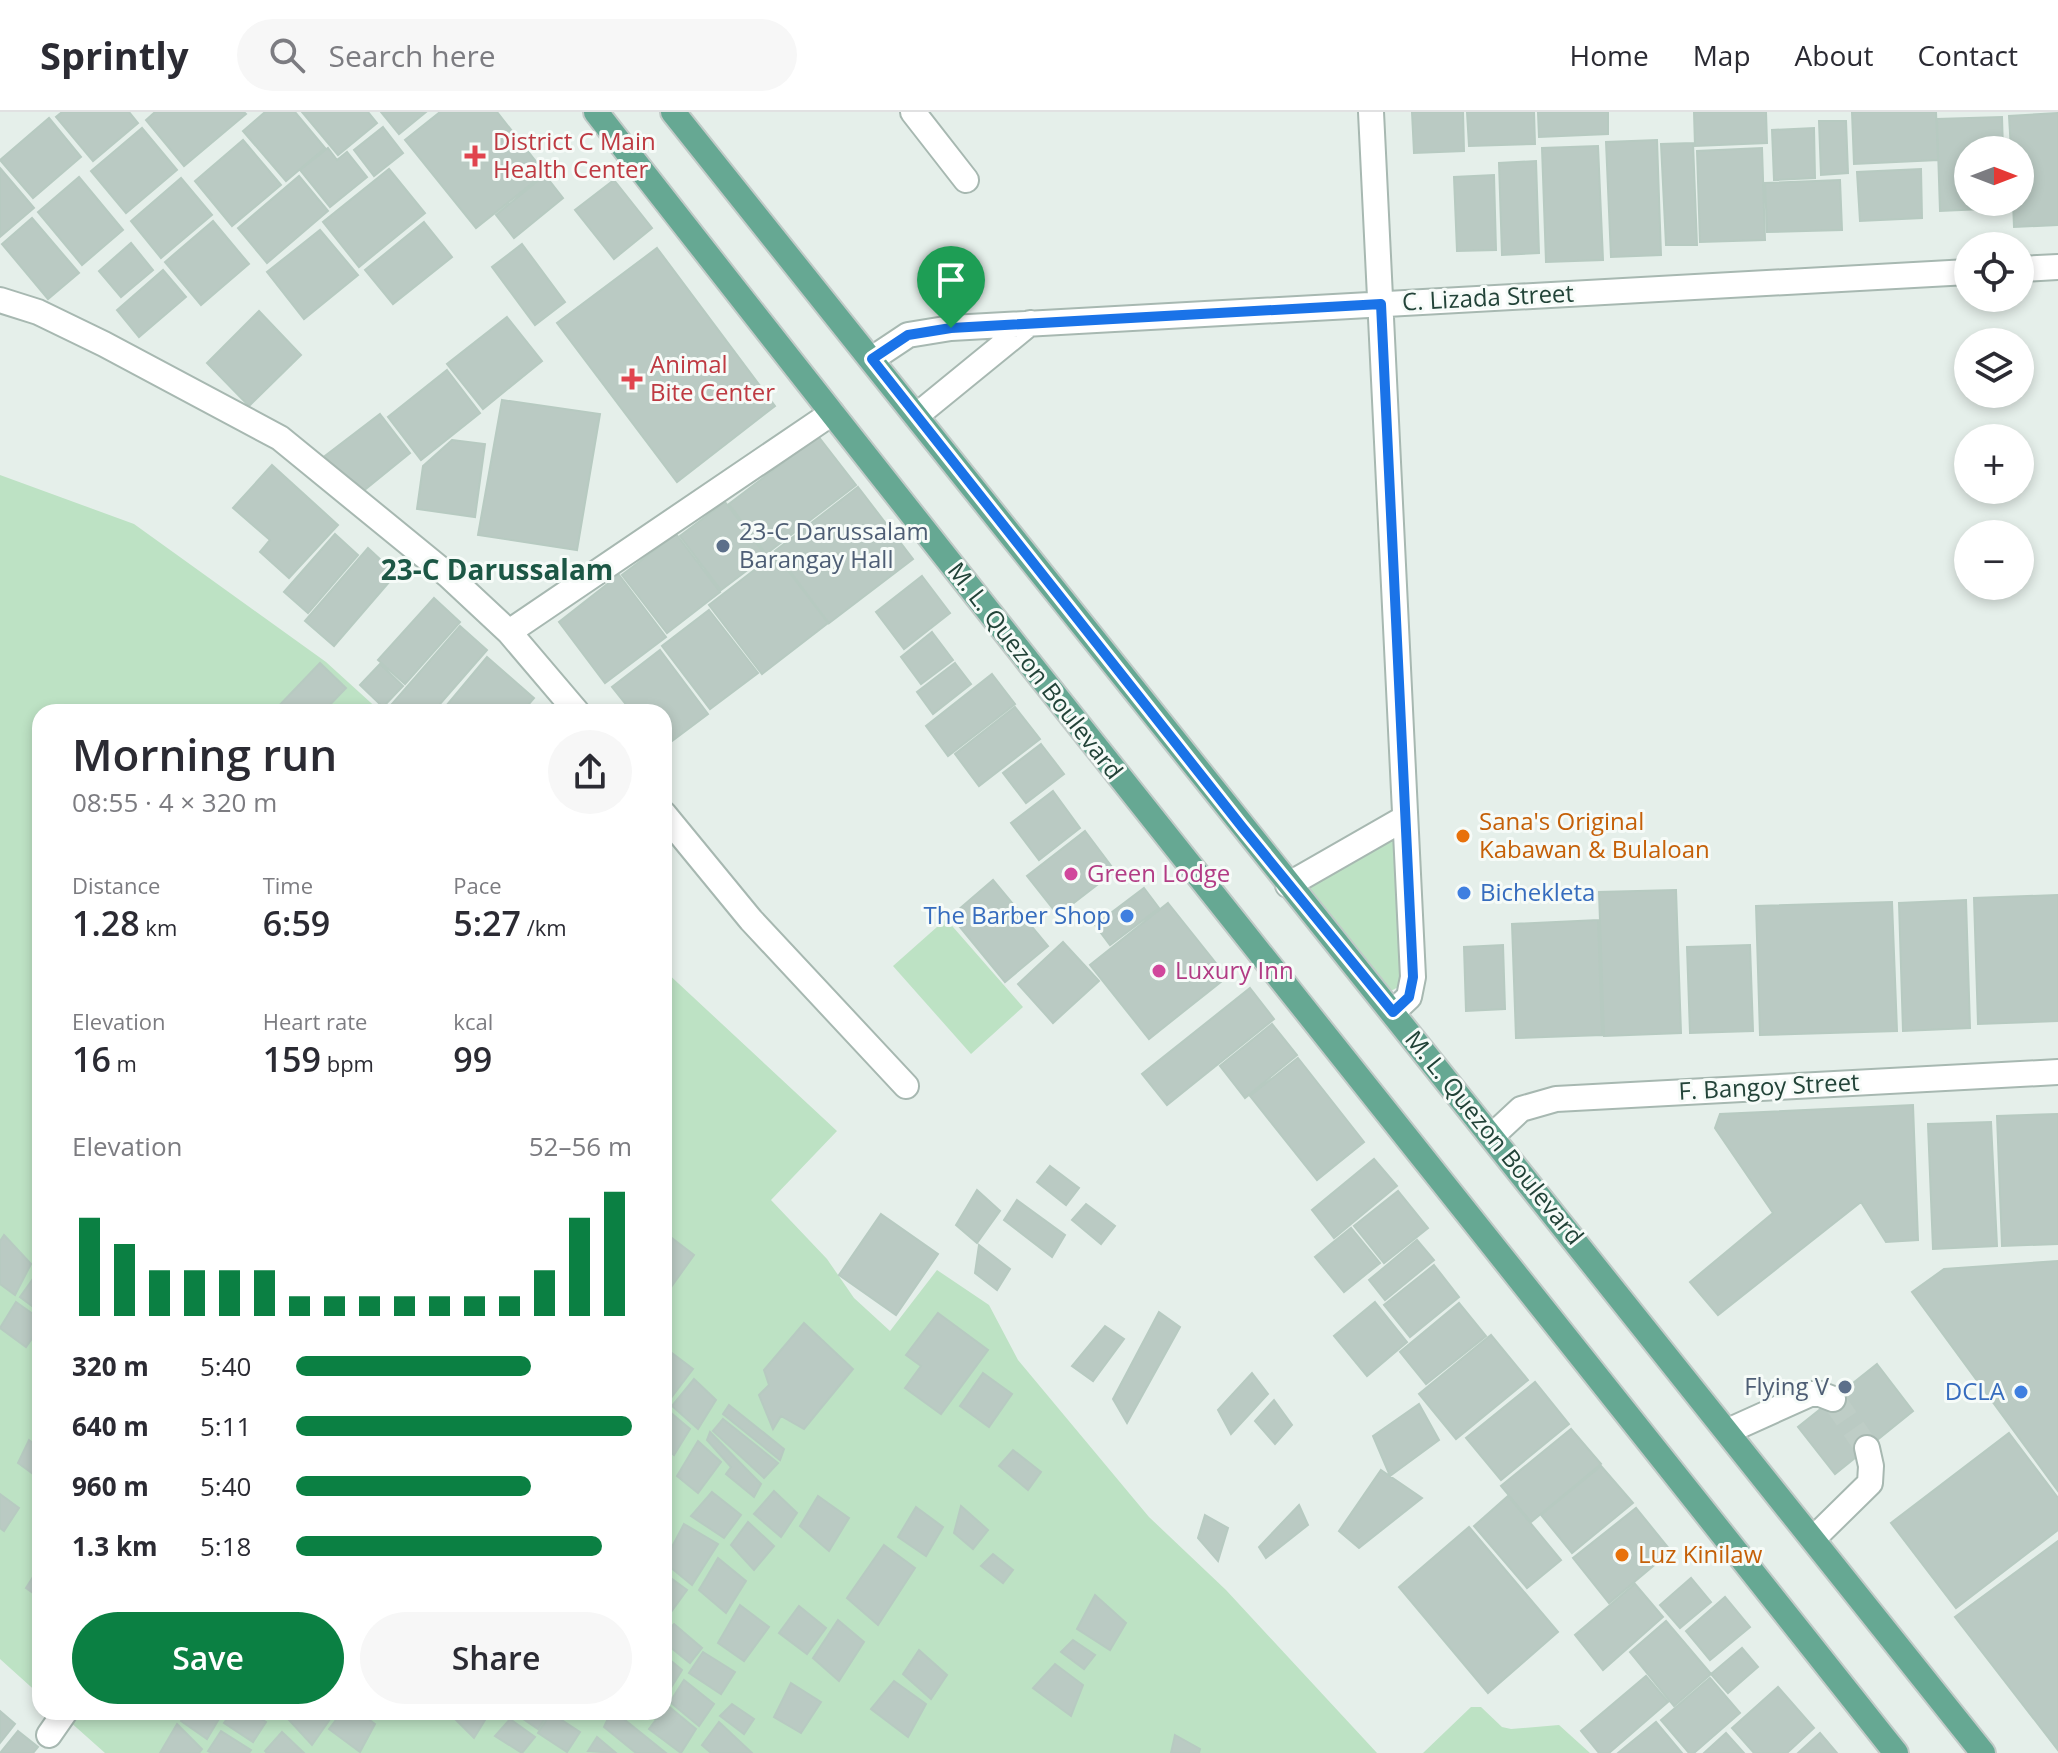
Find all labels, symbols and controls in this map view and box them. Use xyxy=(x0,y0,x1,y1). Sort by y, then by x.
search box xyxy=(237,19,797,91)
text: Sprintly xyxy=(40,29,189,81)
icon: search xyxy=(265,33,309,77)
text: Search here xyxy=(329,35,496,76)
text: Home xyxy=(1570,36,1649,74)
text: Map xyxy=(1693,36,1751,74)
text: About xyxy=(1795,36,1873,74)
text: Contact xyxy=(1917,36,2018,74)
place label: District C Main Health Center xyxy=(493,124,656,185)
north arrow xyxy=(1954,136,2034,216)
map controls xyxy=(1954,136,2034,600)
marker: District C Main Health Center xyxy=(464,145,486,167)
button: locate xyxy=(1954,232,2034,312)
pin xyxy=(917,246,985,328)
icon: arrive xyxy=(929,258,973,302)
street label: C. Lizada Street xyxy=(1401,276,1575,317)
button: layers xyxy=(1954,328,2034,408)
place label: Animal Bite Center xyxy=(650,347,775,408)
marker: Animal Bite Center xyxy=(621,368,643,390)
button: + xyxy=(1954,424,2034,504)
place label: 23-C Darussalam Barangay Hall xyxy=(739,514,929,575)
button: − xyxy=(1954,520,2034,600)
marker: 23-C Darussalam Barangay Hall xyxy=(714,537,732,555)
district label: 23-C Darussalam xyxy=(381,550,613,588)
street label: M. L. Quezon Boulevard xyxy=(941,555,1131,785)
text: Morning run xyxy=(72,724,337,784)
button: share xyxy=(548,730,632,814)
text: 08:55 · 4 × 320 m xyxy=(72,784,277,820)
place label: Sana's Original Kabawan & Bulaloan xyxy=(1479,804,1710,865)
marker: Sana's Original Kabawan & Bulaloan xyxy=(1454,827,1472,845)
place label: Green Lodge xyxy=(1087,856,1230,889)
marker: Green Lodge xyxy=(1062,865,1080,883)
text: Distance xyxy=(72,870,160,900)
text: Time xyxy=(263,870,313,900)
text: Pace xyxy=(453,870,502,900)
place label: Bichekleta xyxy=(1480,875,1595,908)
marker: Bichekleta xyxy=(1455,884,1473,902)
place label: The Barber Shop xyxy=(924,898,1111,931)
text: 1.28 xyxy=(72,900,140,946)
text: 6:59 xyxy=(263,900,330,946)
text: 5:27 xyxy=(453,900,521,946)
marker: The Barber Shop xyxy=(1118,907,1136,925)
text: km xyxy=(140,912,177,942)
text: /km xyxy=(521,912,567,942)
place label: Luxury Inn xyxy=(1175,953,1294,986)
marker: Luxury Inn xyxy=(1150,962,1168,980)
text: Elevation xyxy=(72,1006,165,1036)
text: Heart rate xyxy=(263,1006,367,1036)
text: kcal xyxy=(453,1006,493,1036)
street label: M. L. Quezon Boulevard xyxy=(1398,1023,1592,1251)
text: 16 xyxy=(72,1036,111,1082)
text: 159 xyxy=(263,1036,321,1082)
text: 99 xyxy=(453,1036,492,1082)
text: m xyxy=(111,1048,137,1078)
text: bpm xyxy=(321,1048,374,1078)
street label: F. Bangoy Street xyxy=(1678,1064,1860,1107)
text: Elevation xyxy=(72,1128,182,1164)
text: 52–56 m xyxy=(529,1128,632,1164)
text: 320 m xyxy=(72,1348,149,1384)
text: 5:40 xyxy=(200,1348,251,1384)
place label: Flying V xyxy=(1744,1369,1830,1402)
place label: DCLA xyxy=(1945,1374,2006,1407)
marker: Flying V xyxy=(1836,1378,1854,1396)
marker: DCLA xyxy=(2012,1383,2030,1401)
text: 640 m xyxy=(72,1408,149,1444)
text: 5:11 xyxy=(200,1408,251,1444)
text: 960 m xyxy=(72,1468,149,1504)
text: 5:40 xyxy=(200,1468,251,1504)
text: 1.3 km xyxy=(72,1528,158,1564)
text: 5:18 xyxy=(200,1528,251,1564)
place label: Luz Kinilaw xyxy=(1638,1537,1763,1570)
marker: Luz Kinilaw xyxy=(1613,1546,1631,1564)
button: Save xyxy=(72,1612,344,1704)
button: Share xyxy=(360,1612,632,1704)

